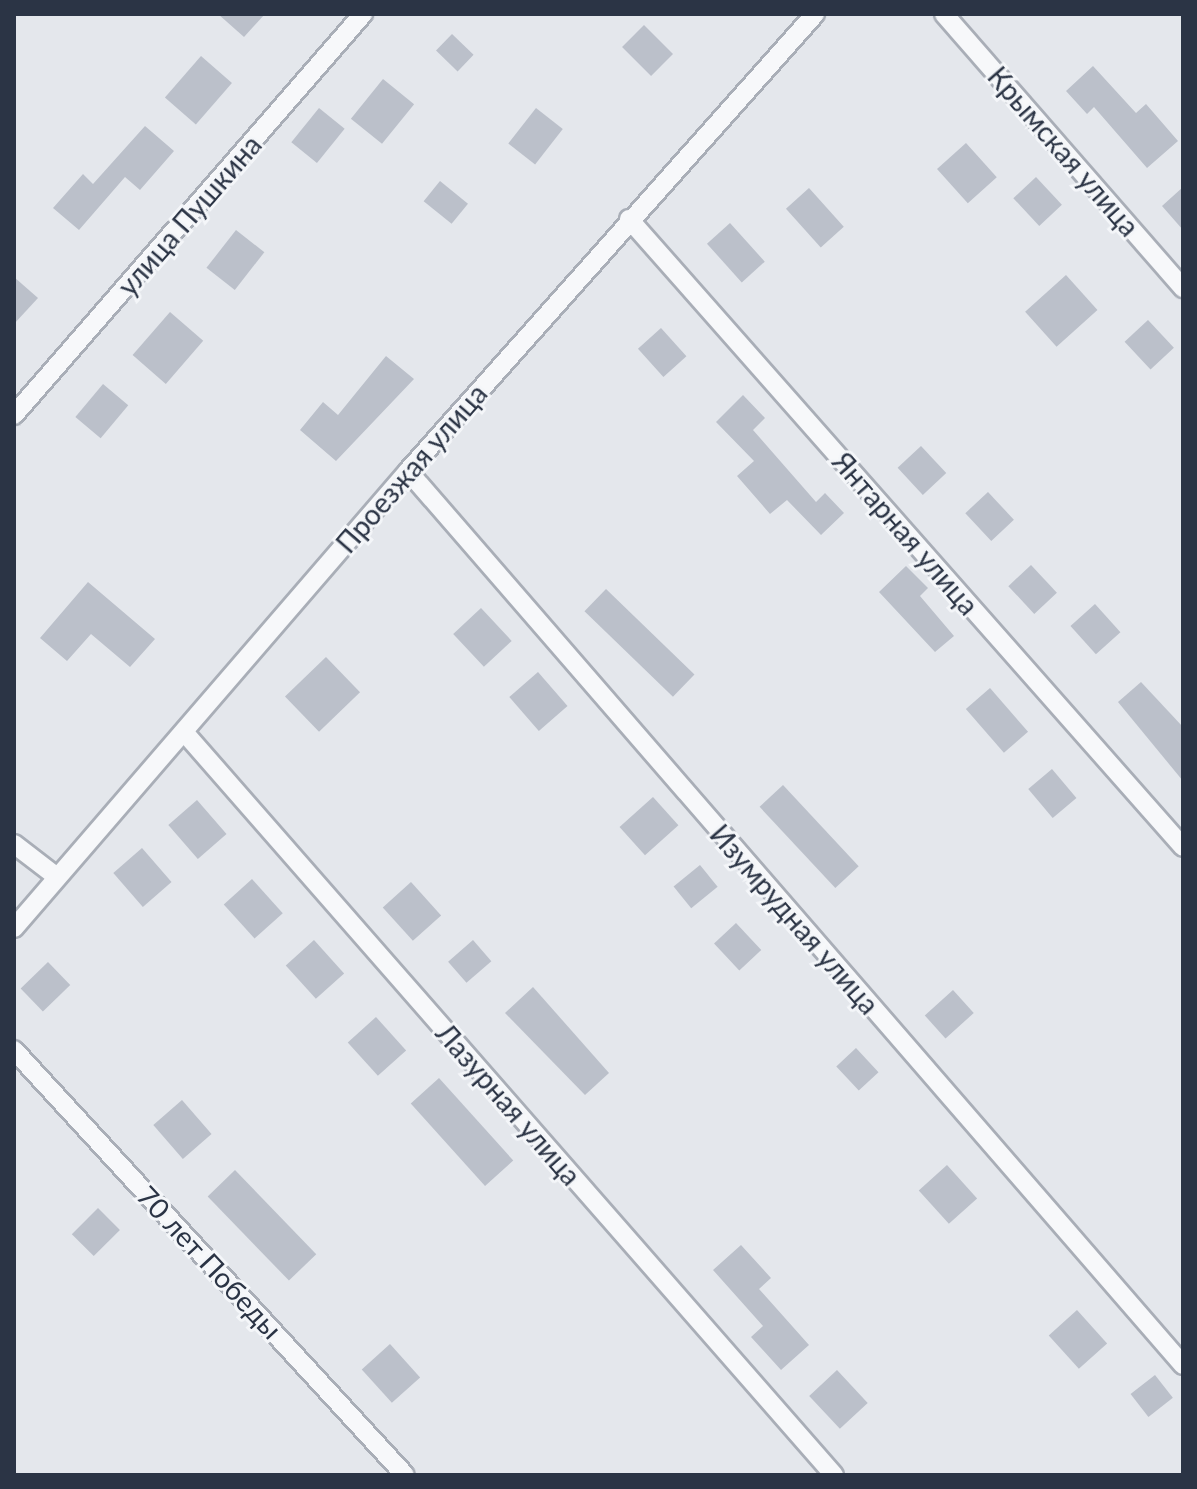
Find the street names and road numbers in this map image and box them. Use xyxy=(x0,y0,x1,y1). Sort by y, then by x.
street label: Крымская улица xyxy=(981,59,1147,243)
street label: улица Пушкина xyxy=(110,128,268,302)
street label: Проезжая улица xyxy=(329,377,493,559)
street label: Янтарная улица xyxy=(826,445,986,621)
street label: Изумрудная улица xyxy=(704,817,886,1021)
street label: Лазурная улица xyxy=(430,1016,588,1192)
street label: 70 лет Победы xyxy=(131,1179,289,1345)

